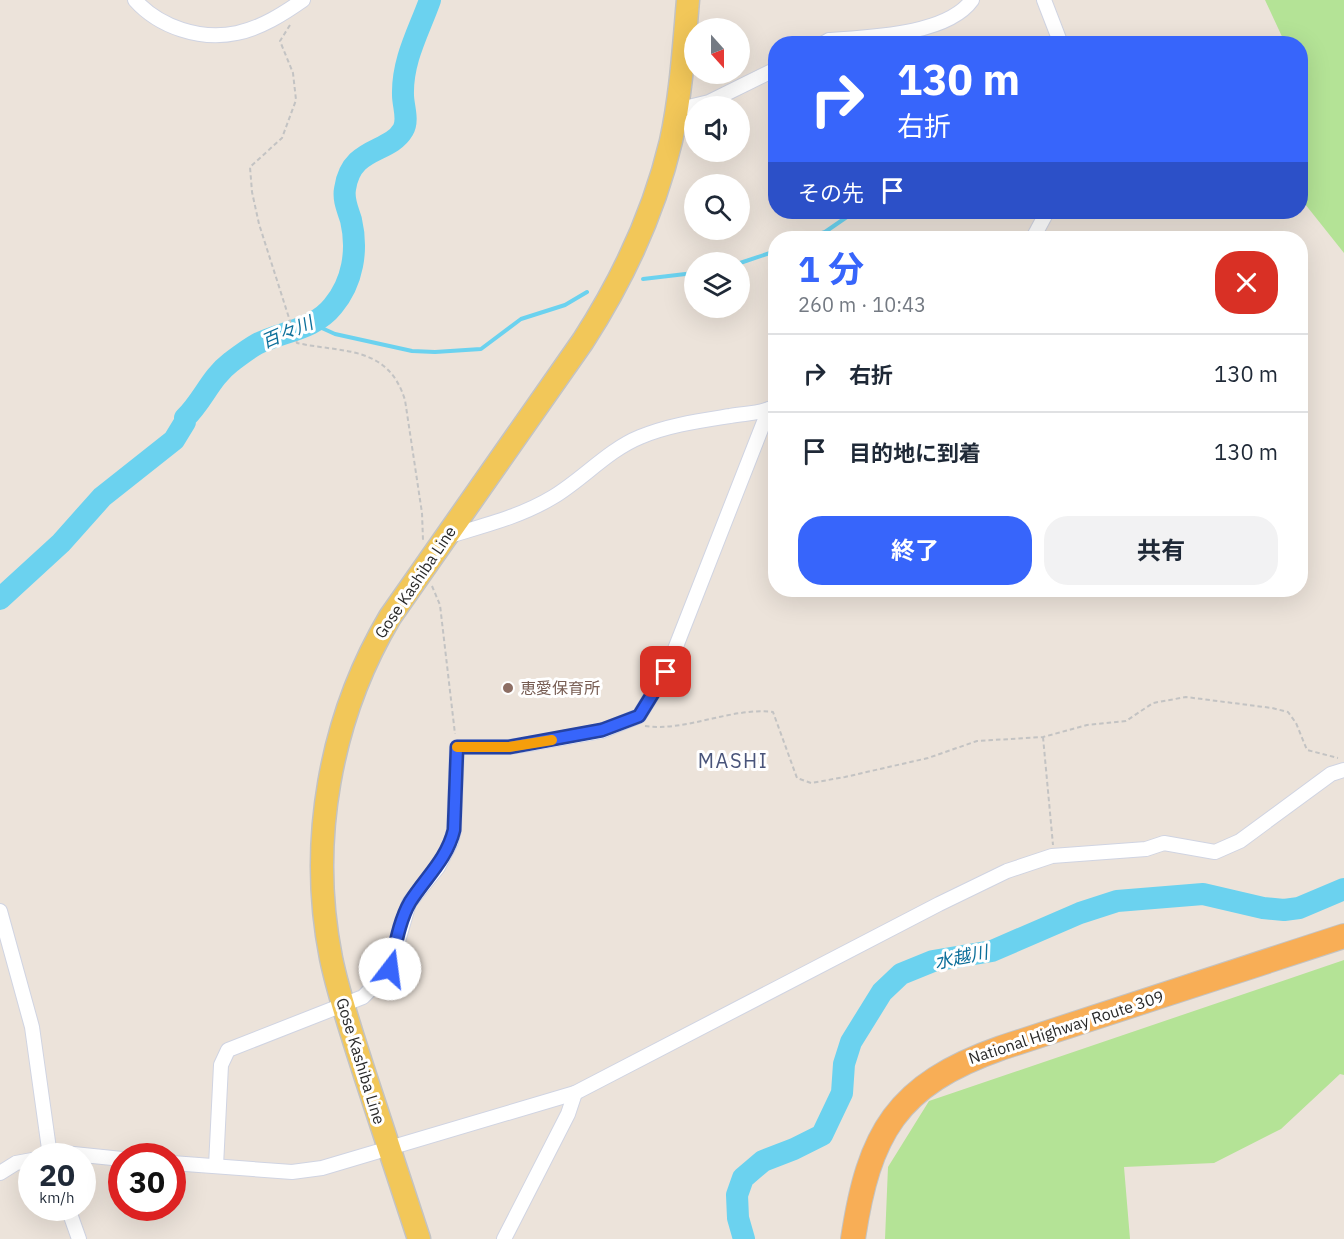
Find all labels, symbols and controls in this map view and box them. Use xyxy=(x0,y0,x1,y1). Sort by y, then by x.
north arrow xyxy=(684,18,750,84)
map controls xyxy=(684,18,750,318)
text: 130 m xyxy=(897,52,1020,107)
icon: right xyxy=(798,60,876,138)
button: sound xyxy=(684,96,750,162)
text: 右折 xyxy=(897,108,951,143)
button: search xyxy=(684,174,750,240)
icon: arrive xyxy=(876,174,909,207)
text: その先 xyxy=(798,178,864,207)
text: 1 分 xyxy=(798,245,864,292)
button: close xyxy=(1215,251,1278,314)
button: layers xyxy=(684,252,750,318)
text: 260 m · 10:43 xyxy=(798,291,926,318)
water label: 百々川 xyxy=(258,310,318,353)
icon: right xyxy=(798,357,831,390)
text: 130 m xyxy=(1214,359,1278,388)
text: 右折 xyxy=(849,360,893,389)
icon: arrive xyxy=(798,435,831,468)
text: 130 m xyxy=(1214,437,1278,466)
text: 目的地に到着 xyxy=(849,438,981,467)
button: 終了 xyxy=(798,516,1032,585)
button: 共有 xyxy=(1044,516,1278,585)
street label: Gose Kashiba Line xyxy=(370,522,460,642)
pin xyxy=(640,646,691,697)
icon: arrive xyxy=(649,655,682,688)
place label: 恵愛保育所 xyxy=(520,678,600,698)
marker: 恵愛保育所 xyxy=(501,681,515,695)
district label: MASHI xyxy=(698,747,768,774)
position arrow xyxy=(358,937,422,1001)
water label: 水越川 xyxy=(932,940,992,974)
street label: National Highway Route 309 xyxy=(966,986,1166,1068)
street label: Gose Kashiba Line xyxy=(332,995,390,1127)
speed limit sign: 30 xyxy=(108,1143,186,1221)
text: 20 xyxy=(39,1155,75,1194)
text: km/h xyxy=(39,1188,75,1207)

